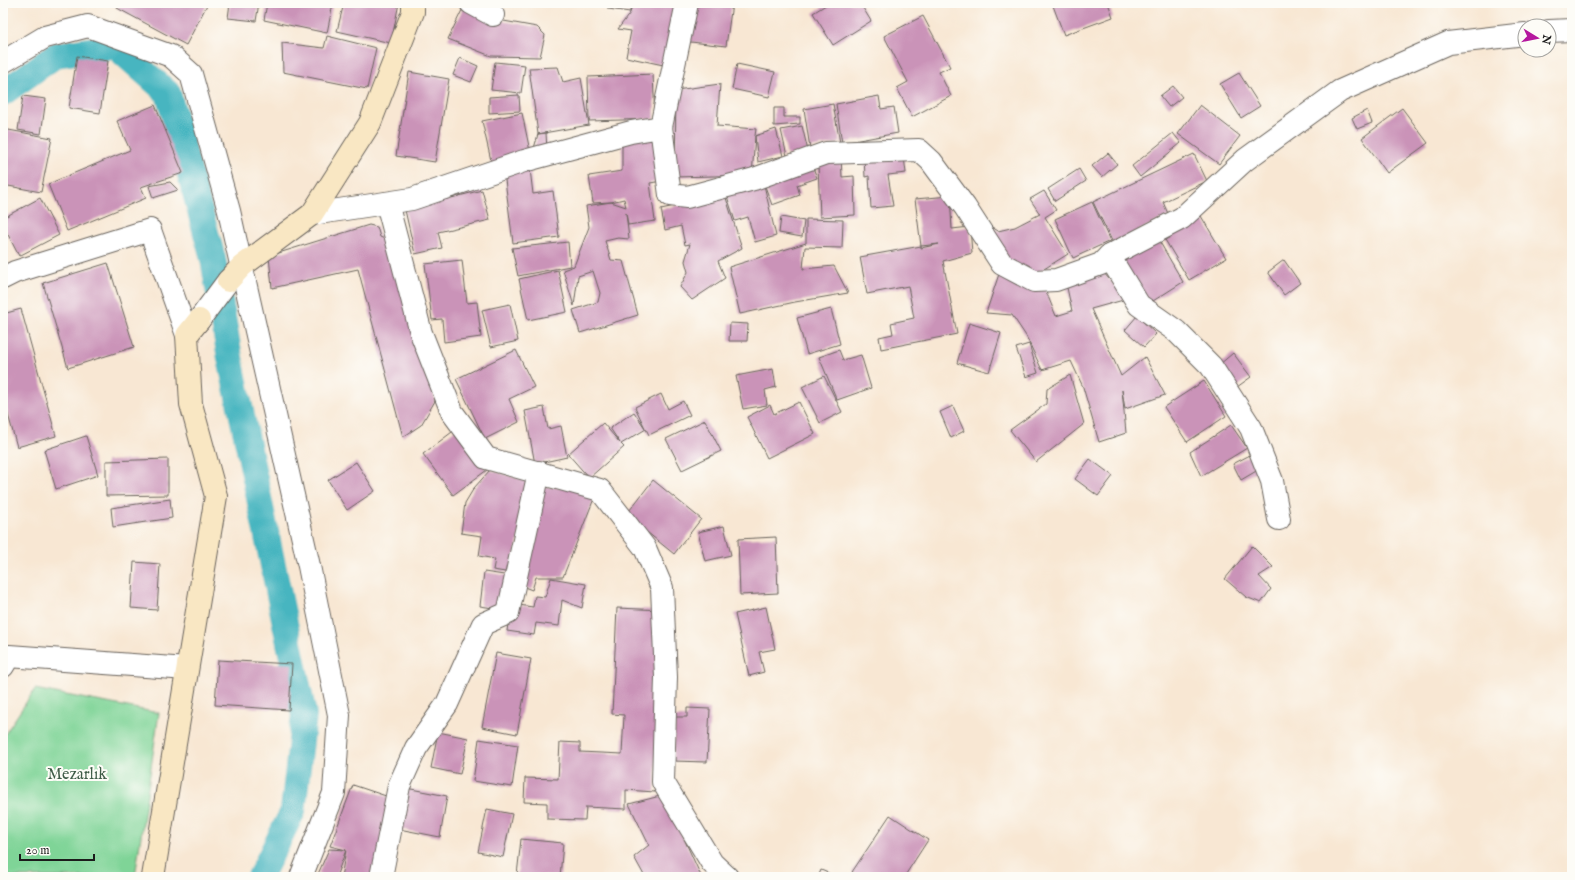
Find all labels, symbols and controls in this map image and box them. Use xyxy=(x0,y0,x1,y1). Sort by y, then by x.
north arrow xyxy=(1517,18,1557,58)
text: N xyxy=(1538,33,1554,46)
park label: Mezarlık xyxy=(47,765,107,785)
scale bar xyxy=(20,836,94,862)
text: 20 m xyxy=(26,843,49,858)

